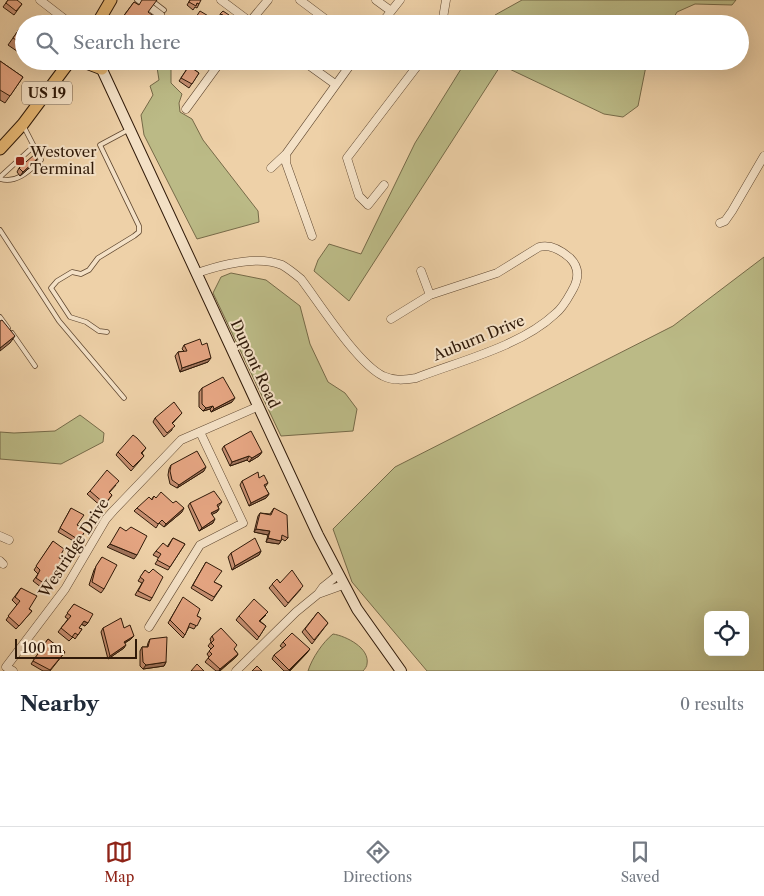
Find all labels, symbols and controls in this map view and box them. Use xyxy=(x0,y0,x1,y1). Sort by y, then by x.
search box xyxy=(15,15,749,70)
icon: search xyxy=(33,29,61,57)
text: Search here xyxy=(73,31,181,54)
road number: US 19 xyxy=(22,82,72,105)
place label: Westover Terminal xyxy=(29,142,97,178)
marker: Westover Terminal xyxy=(14,155,26,167)
street label: Auburn Drive xyxy=(429,311,527,365)
street label: Dupont Road xyxy=(227,316,284,411)
street label: Westridge Drive xyxy=(34,495,113,602)
map controls xyxy=(704,611,749,656)
button: locate xyxy=(704,611,749,656)
scale bar xyxy=(15,636,138,659)
text: 100 m xyxy=(22,639,62,657)
text: Nearby xyxy=(20,691,99,716)
text: 0 results xyxy=(680,694,744,714)
tab: Map xyxy=(104,838,134,886)
tab: Directions xyxy=(343,838,412,886)
tab: Saved xyxy=(621,838,660,886)

